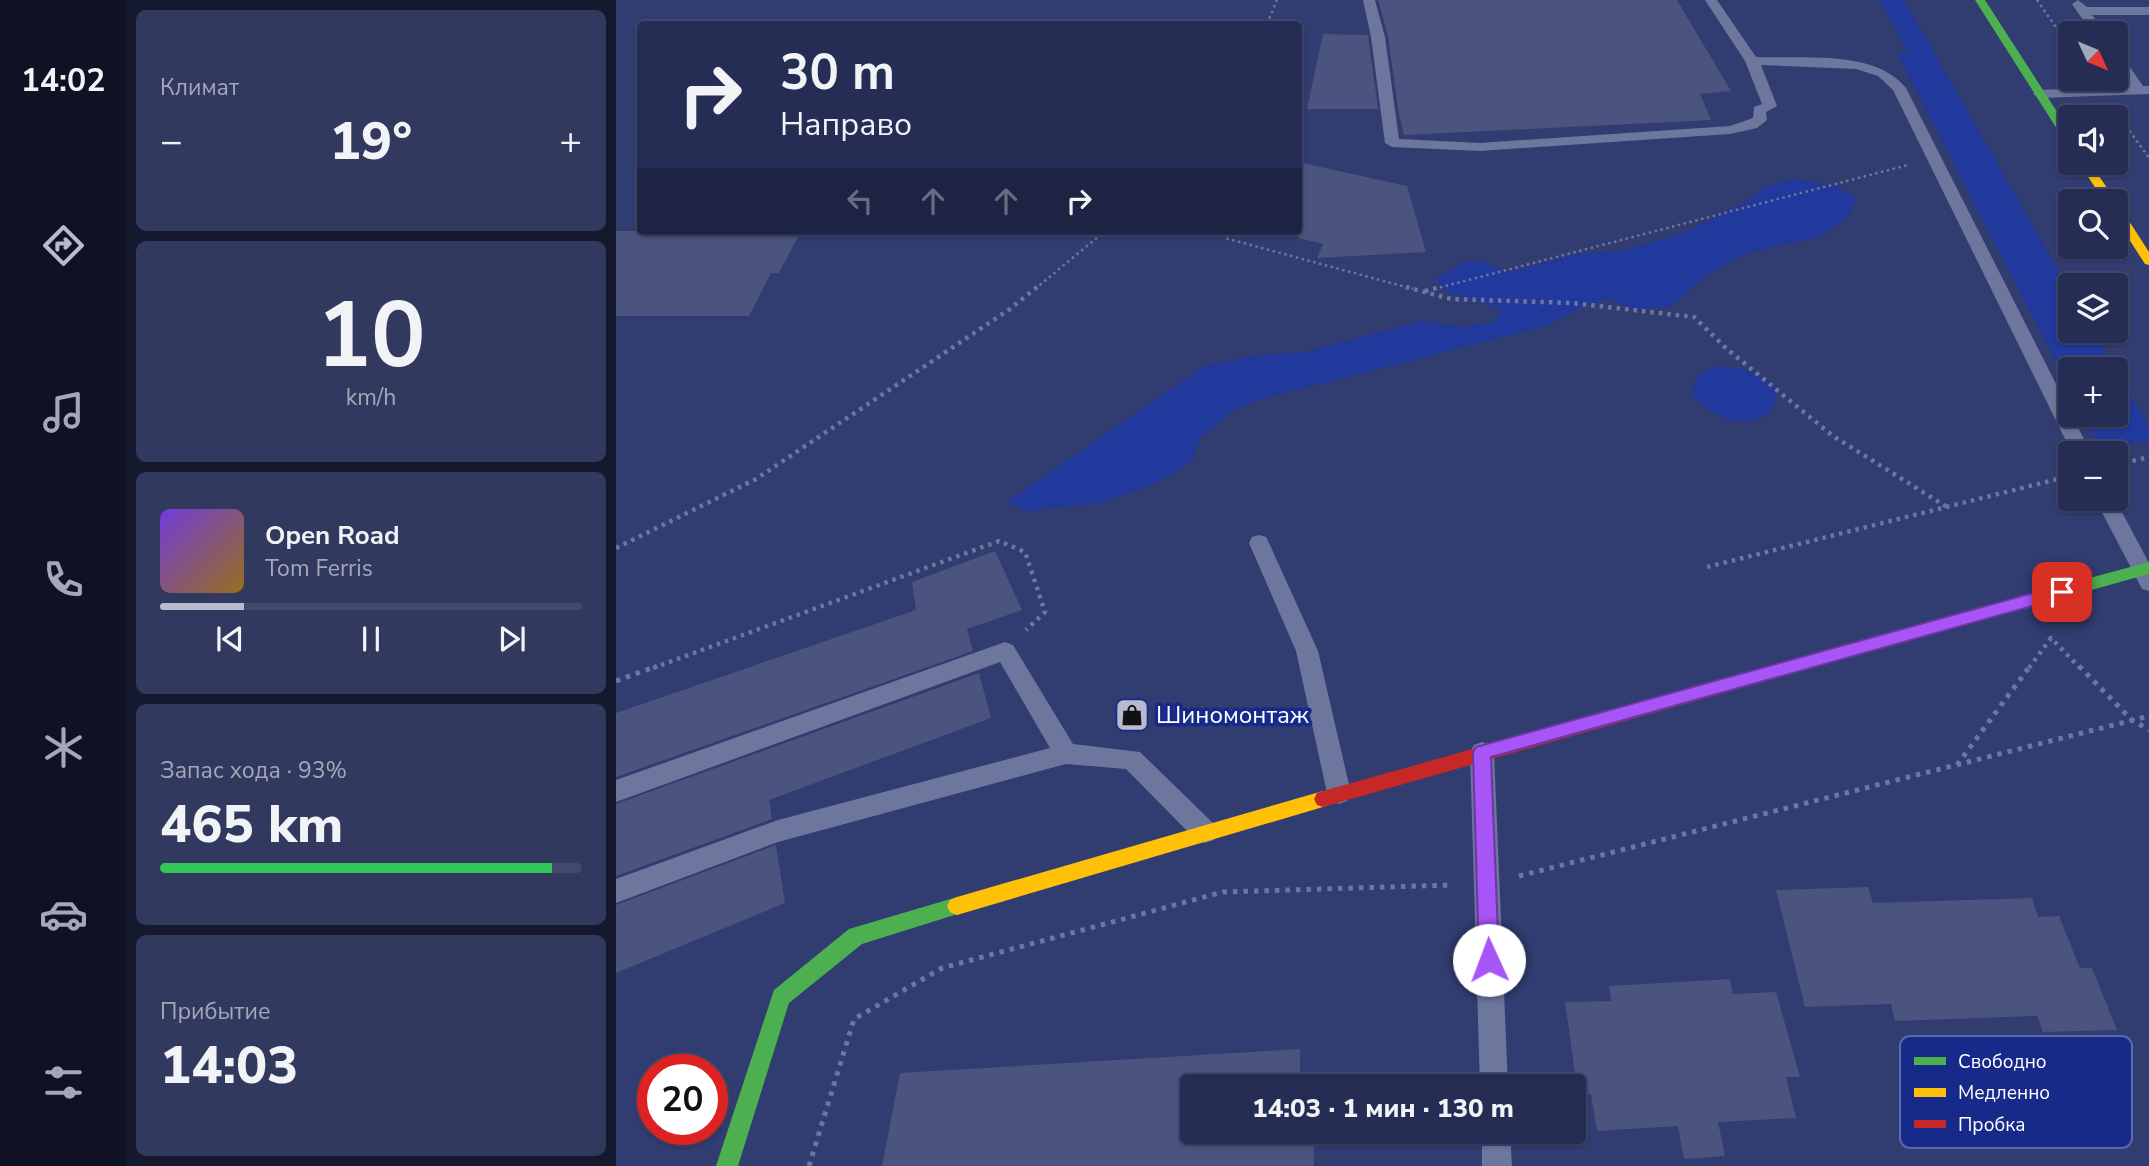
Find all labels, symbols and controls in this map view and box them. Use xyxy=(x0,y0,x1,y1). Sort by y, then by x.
north arrow xyxy=(2058,21,2128,91)
map controls xyxy=(2058,21,2128,511)
text: 30 m xyxy=(780,39,895,106)
icon: right xyxy=(665,49,756,140)
text: 14:02 xyxy=(21,59,105,102)
text: Климат xyxy=(160,72,239,103)
text: Направо xyxy=(780,103,912,146)
button: sound xyxy=(2058,105,2128,175)
text: 19° xyxy=(330,106,412,177)
text: − xyxy=(160,116,183,167)
text: + xyxy=(559,116,582,167)
icon: left xyxy=(841,182,879,220)
icon: ahead xyxy=(914,182,952,220)
icon: ahead xyxy=(987,182,1025,220)
icon: right xyxy=(1060,182,1098,220)
button: search xyxy=(2058,189,2128,259)
icon: directions xyxy=(39,221,88,270)
button: layers xyxy=(2058,273,2128,343)
text: 10 xyxy=(316,274,426,398)
button: + xyxy=(2058,357,2128,427)
text: km/h xyxy=(346,382,396,413)
icon: music xyxy=(39,388,88,437)
button: − xyxy=(2058,441,2128,511)
text: Open Road xyxy=(265,518,400,553)
text: Tom Ferris xyxy=(265,553,373,584)
icon: phone xyxy=(39,555,88,604)
pin xyxy=(2032,562,2092,622)
icon: arrive xyxy=(2043,573,2081,611)
icon: previous xyxy=(211,620,249,658)
icon: pause xyxy=(352,620,390,658)
icon: next xyxy=(493,620,531,658)
shop icon: Шиномонтаж xyxy=(1113,696,1151,734)
place label: Шиномонтаж xyxy=(1156,699,1309,731)
icon: climate xyxy=(39,723,88,772)
text: Запас хода · 93% xyxy=(160,755,347,786)
text: 465 km xyxy=(160,789,343,860)
icon: car xyxy=(39,890,88,939)
position arrow xyxy=(1452,923,1526,997)
text: Прибытие xyxy=(160,996,270,1027)
text: 14:03 xyxy=(160,1030,298,1101)
legend xyxy=(1900,1036,2132,1148)
text: Свободно xyxy=(1958,1049,2047,1075)
speed limit sign: 20 xyxy=(637,1054,728,1145)
icon: filters xyxy=(39,1058,88,1107)
text: Медленно xyxy=(1958,1080,2050,1106)
text: 14:03 · 1 мин · 130 m xyxy=(1252,1091,1514,1126)
text: Пробка xyxy=(1958,1112,2025,1138)

